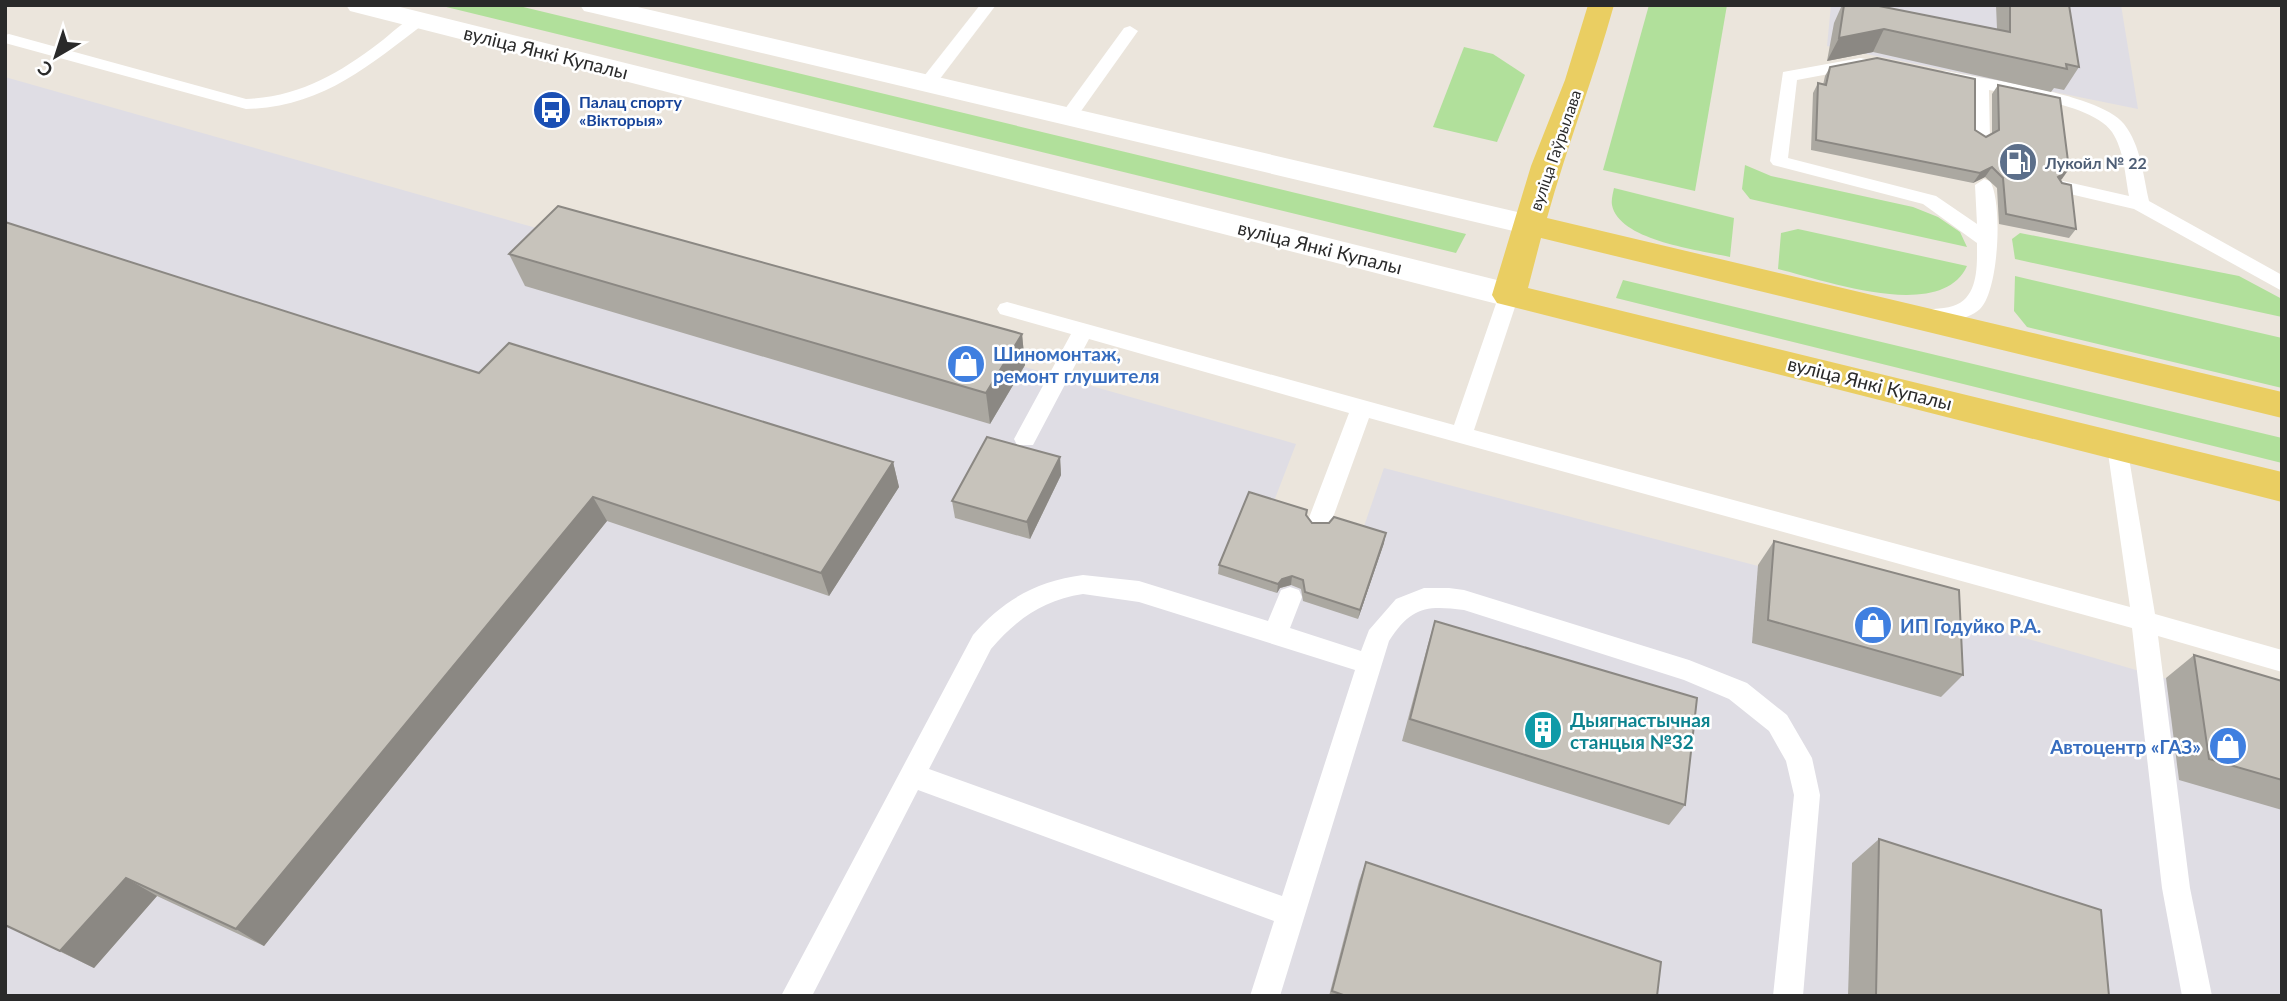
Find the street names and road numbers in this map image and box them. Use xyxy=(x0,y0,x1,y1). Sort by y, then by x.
street label: вуліца Янкі Купалы xyxy=(461,20,631,84)
street label: вуліца Гаўрылава xyxy=(1525,87,1585,213)
street label: вуліца Янкі Купалы xyxy=(1235,215,1405,279)
street label: вуліца Янкі Купалы xyxy=(1785,351,1955,415)

